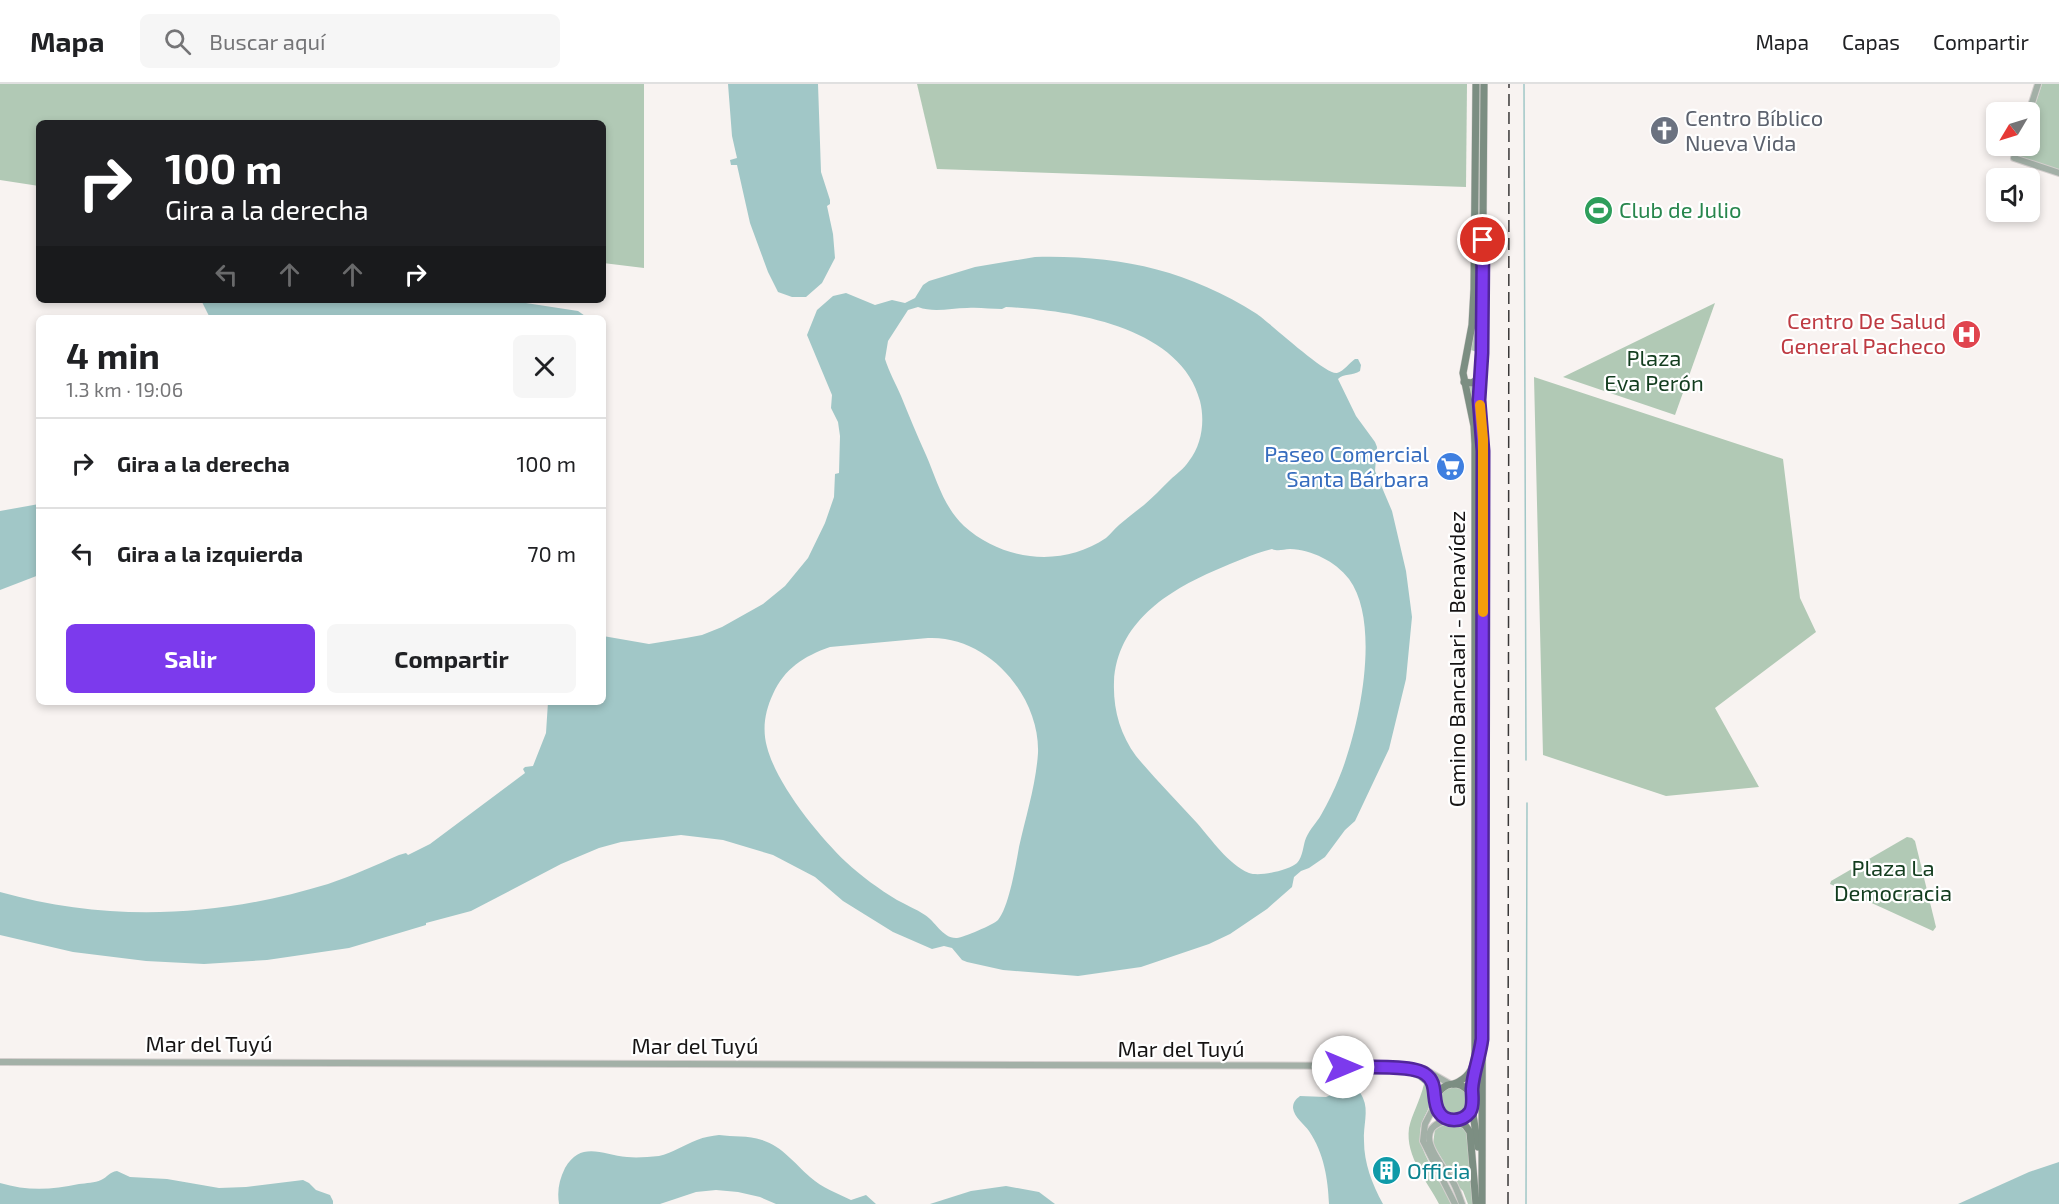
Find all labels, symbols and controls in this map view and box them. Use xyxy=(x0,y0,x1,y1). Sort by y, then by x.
search box xyxy=(140,14,560,68)
text: Mapa xyxy=(30,24,104,58)
icon: search xyxy=(161,25,194,58)
text: Buscar aquí xyxy=(209,28,325,54)
text: Mapa xyxy=(1755,29,1809,54)
text: Capas xyxy=(1842,29,1900,54)
text: Compartir xyxy=(1933,29,2029,54)
north arrow xyxy=(1986,102,2040,156)
map controls xyxy=(1986,102,2040,222)
place label: Centro Bíblico Nueva Vida xyxy=(1685,104,1823,155)
church icon: Centro Bíblico Nueva Vida xyxy=(1648,115,1680,147)
text: 100 m xyxy=(165,142,282,192)
icon: right xyxy=(66,144,144,222)
button: sound xyxy=(1986,168,2040,222)
text: Gira a la derecha xyxy=(165,193,369,225)
sports icon: Club de Julio xyxy=(1582,194,1614,226)
place label: Club de Julio xyxy=(1619,196,1741,222)
pin xyxy=(1457,214,1508,265)
icon: arrive xyxy=(1466,223,1499,256)
icon: left xyxy=(210,258,243,291)
icon: ahead xyxy=(273,258,306,291)
icon: ahead xyxy=(336,258,369,291)
icon: right xyxy=(399,258,432,291)
place label: Centro De Salud General Pacheco xyxy=(1781,307,1946,358)
hospital icon: Centro De Salud General Pacheco xyxy=(1951,318,1983,350)
text: 4 min xyxy=(66,333,160,376)
button: close xyxy=(513,335,576,398)
park label: Plaza Eva Perón xyxy=(1604,344,1704,395)
text: 1.3 km · 19:06 xyxy=(66,377,183,401)
place label: Paseo Comercial Santa Bárbara xyxy=(1264,440,1429,491)
icon: right xyxy=(66,447,99,480)
text: Gira a la derecha xyxy=(117,450,290,476)
text: 100 m xyxy=(517,450,576,476)
supermarket icon: Paseo Comercial Santa Bárbara xyxy=(1434,451,1466,483)
street label: Camino Bancalari - Benavídez xyxy=(1443,511,1469,807)
icon: left xyxy=(66,537,99,570)
text: Gira a la izquierda xyxy=(117,540,303,566)
text: 70 m xyxy=(527,540,576,566)
button: Salir xyxy=(66,624,315,693)
button: Compartir xyxy=(327,624,576,693)
park label: Plaza La Democracia xyxy=(1834,854,1952,905)
street label: Mar del Tuyú xyxy=(146,1030,273,1056)
street label: Mar del Tuyú xyxy=(632,1032,759,1058)
street label: Mar del Tuyú xyxy=(1118,1035,1245,1061)
position arrow xyxy=(1311,1035,1375,1099)
building icon: Officia xyxy=(1370,1155,1402,1187)
place label: Officia xyxy=(1407,1157,1470,1183)

